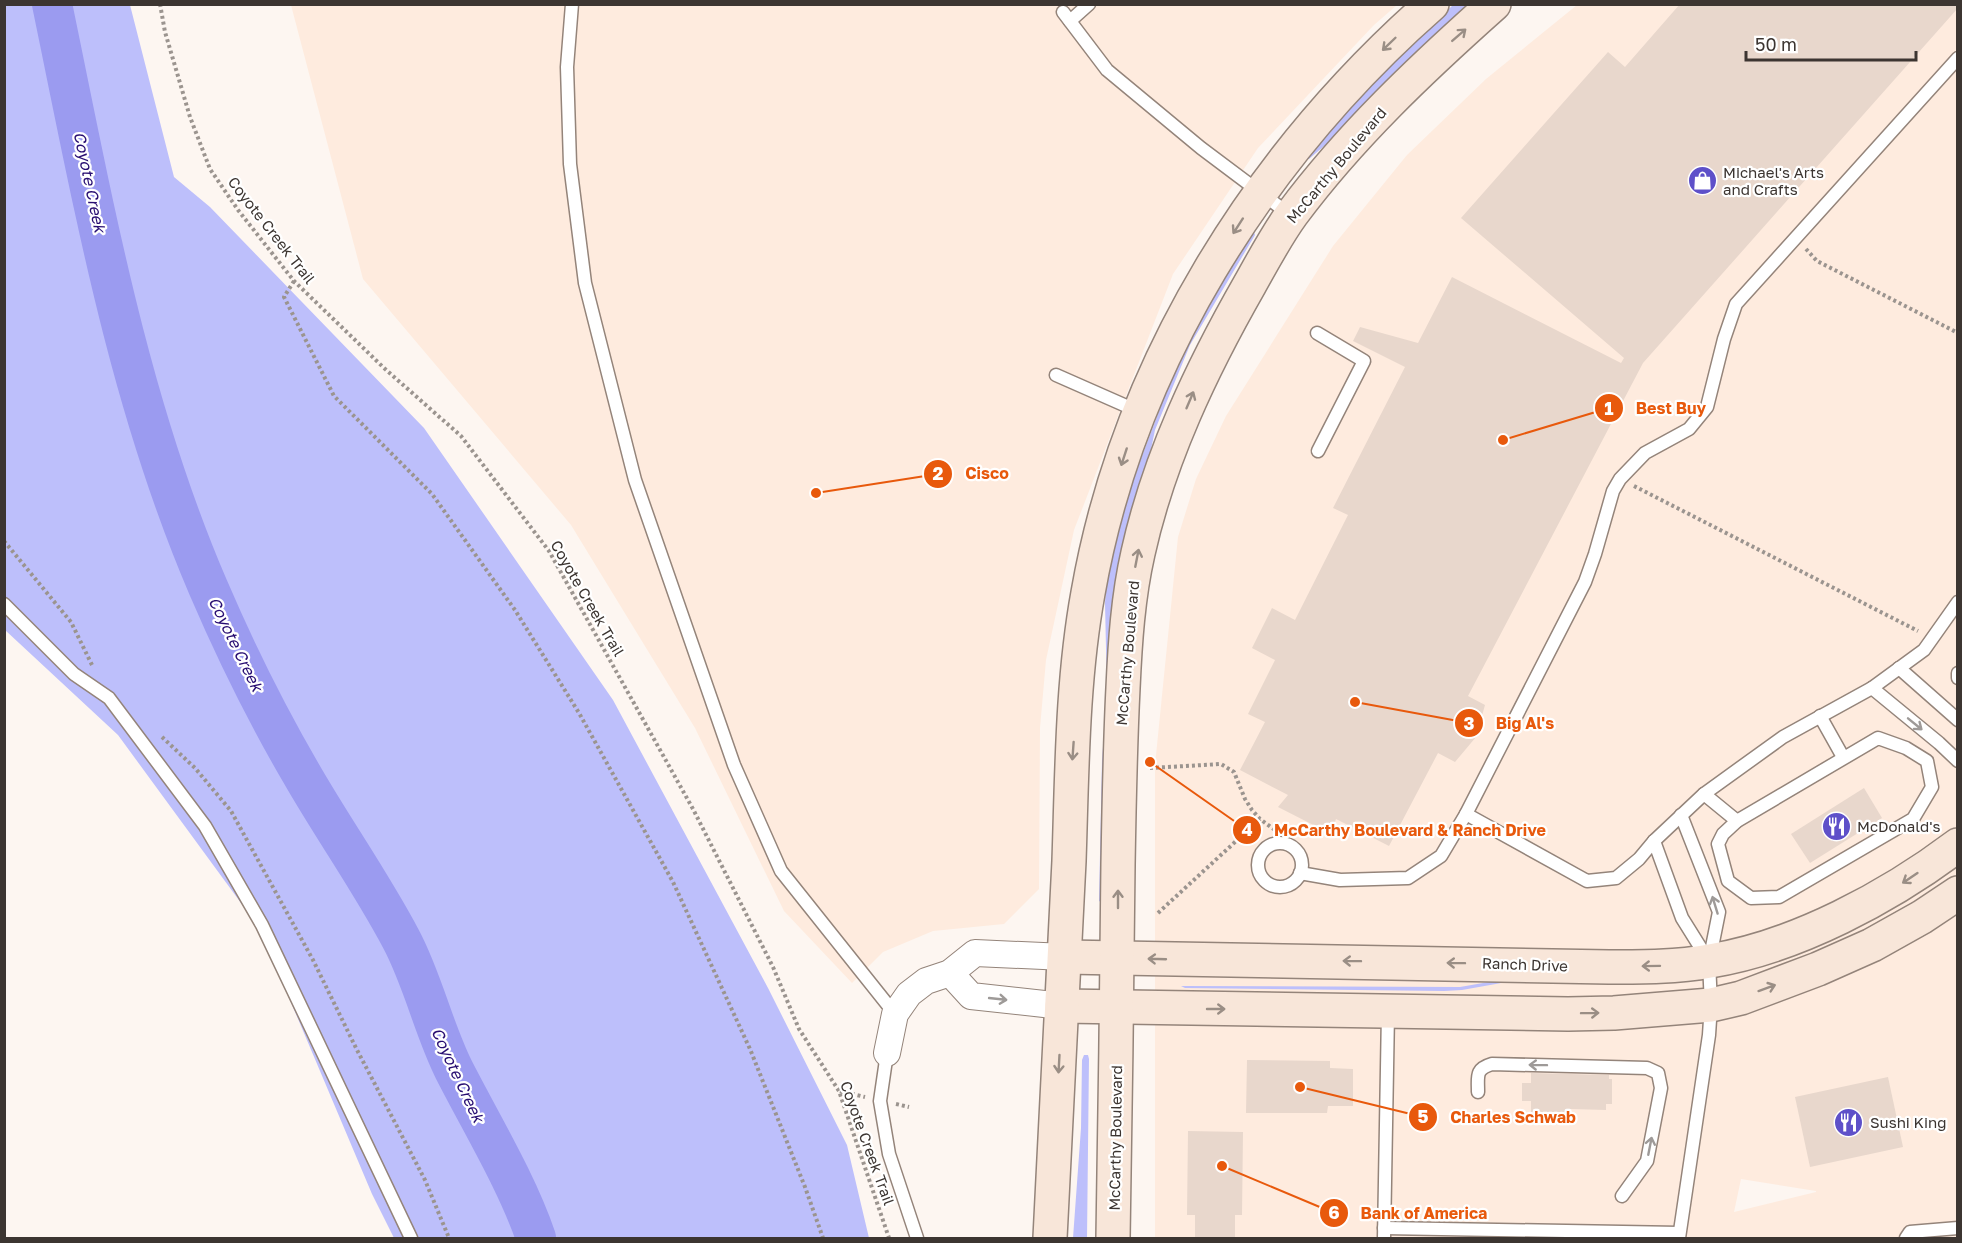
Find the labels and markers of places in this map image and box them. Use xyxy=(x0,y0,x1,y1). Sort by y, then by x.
place label: Michael's Arts and Crafts xyxy=(1723,163,1824,198)
shop icon: Michael's Arts and Crafts xyxy=(1686,165,1718,197)
callout: Best Buy xyxy=(1594,391,1718,425)
callout: Cisco xyxy=(923,457,1020,491)
callout: Big Al's xyxy=(1454,706,1566,740)
restaurant icon: McDonald's xyxy=(1820,810,1852,842)
callout: McCarthy Boulevard & Ranch Drive xyxy=(1232,813,1558,847)
place label: McDonald's xyxy=(1857,817,1940,835)
callout: Charles Schwab xyxy=(1408,1100,1588,1134)
restaurant icon: Sushi King xyxy=(1833,1106,1865,1138)
place label: Sushi King xyxy=(1870,1113,1946,1131)
callout: Bank of America xyxy=(1319,1196,1499,1230)

